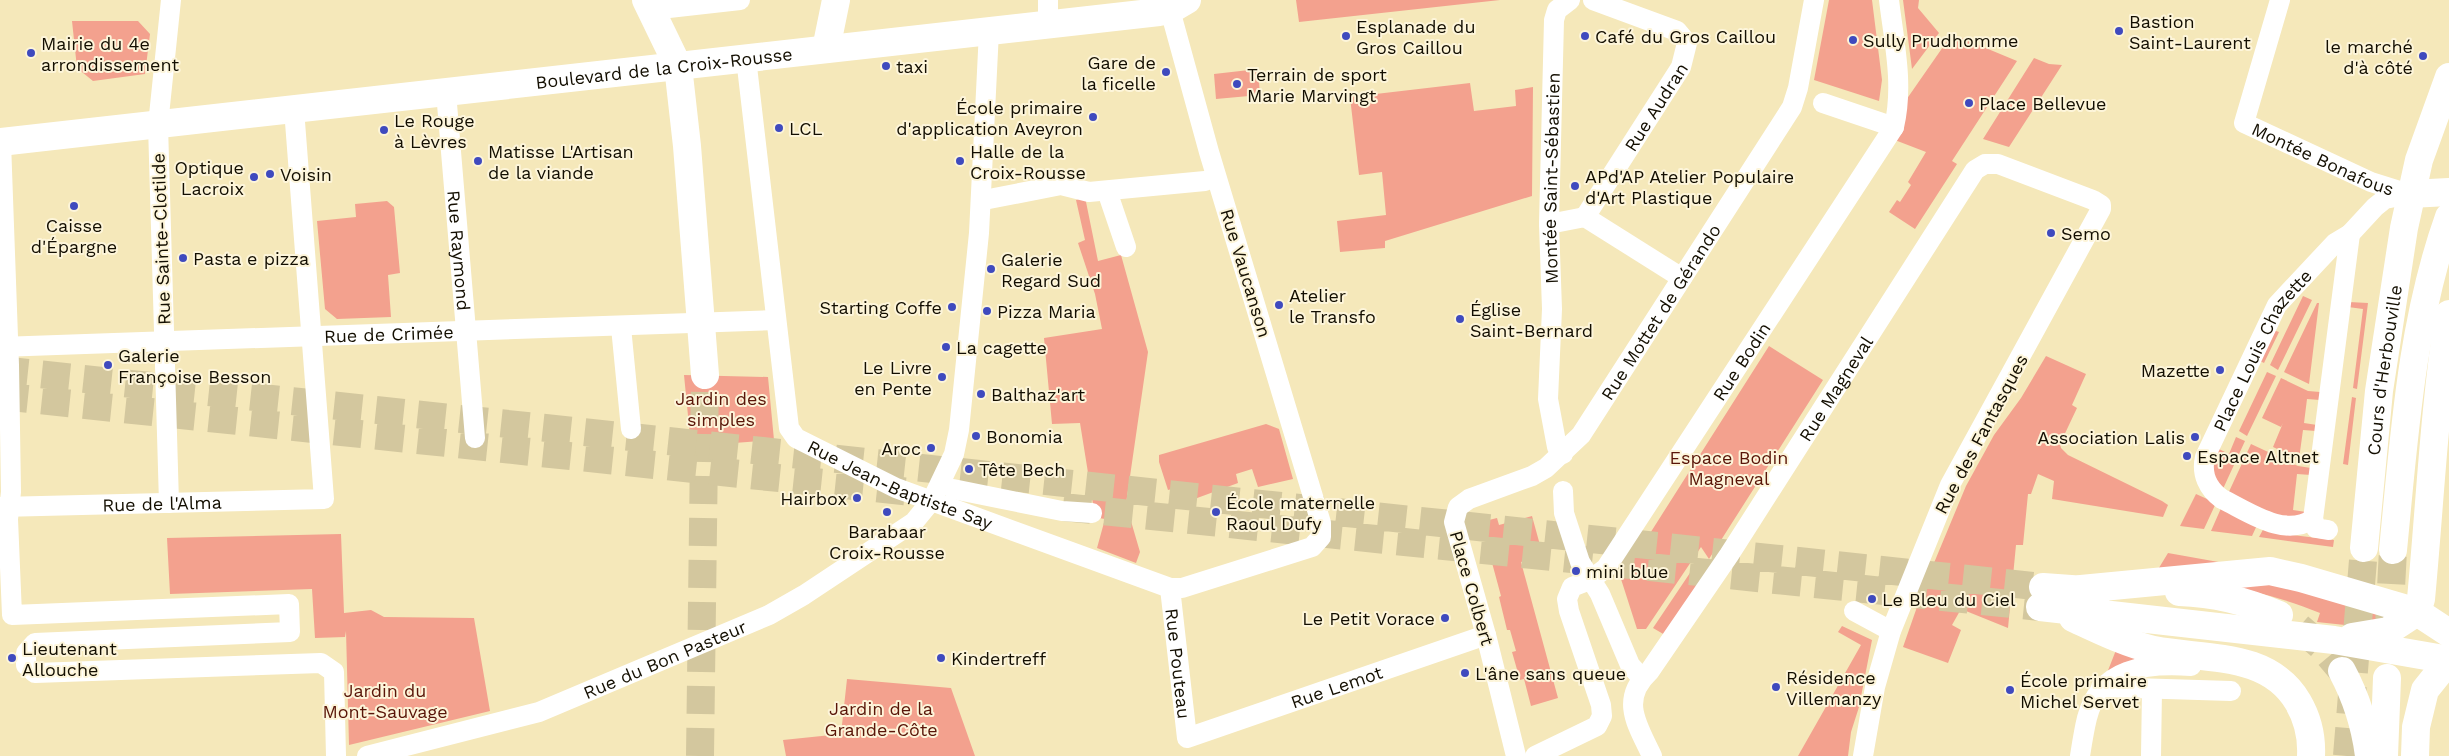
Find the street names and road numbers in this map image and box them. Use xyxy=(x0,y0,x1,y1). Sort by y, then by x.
street label: Boulevard de la Croix-Rousse xyxy=(534,43,793,92)
street label: Rue Audran xyxy=(1619,58,1692,155)
street label: Montée Saint-Sébastien xyxy=(1538,72,1563,284)
street label: Montée Bonafous xyxy=(2249,118,2397,199)
street label: Rue Sainte-Clotilde xyxy=(148,153,174,325)
street label: Rue Raymond xyxy=(444,189,475,312)
street label: Rue Vaucanson xyxy=(1216,206,1276,340)
street label: Rue Mottet de Gérando xyxy=(1596,220,1724,404)
street label: Place Louis Chazette xyxy=(2208,265,2316,435)
street label: Cours d'Herbouville xyxy=(2362,283,2406,456)
street label: Rue Bodin xyxy=(1708,318,1774,404)
street label: Rue de Crimée xyxy=(324,321,454,346)
street label: Rue Magneval xyxy=(1794,332,1877,445)
street label: Rue des Fantasques xyxy=(1930,351,2032,517)
street label: Rue Jean-Baptiste Say xyxy=(804,435,996,533)
street label: Rue de l'Alma xyxy=(102,491,222,515)
street label: Place Colbert xyxy=(1446,528,1498,648)
street label: Rue Pouteau xyxy=(1162,607,1195,720)
street label: Rue du Bon Pasteur xyxy=(580,615,749,703)
street label: Rue Lemot xyxy=(1288,661,1385,712)

